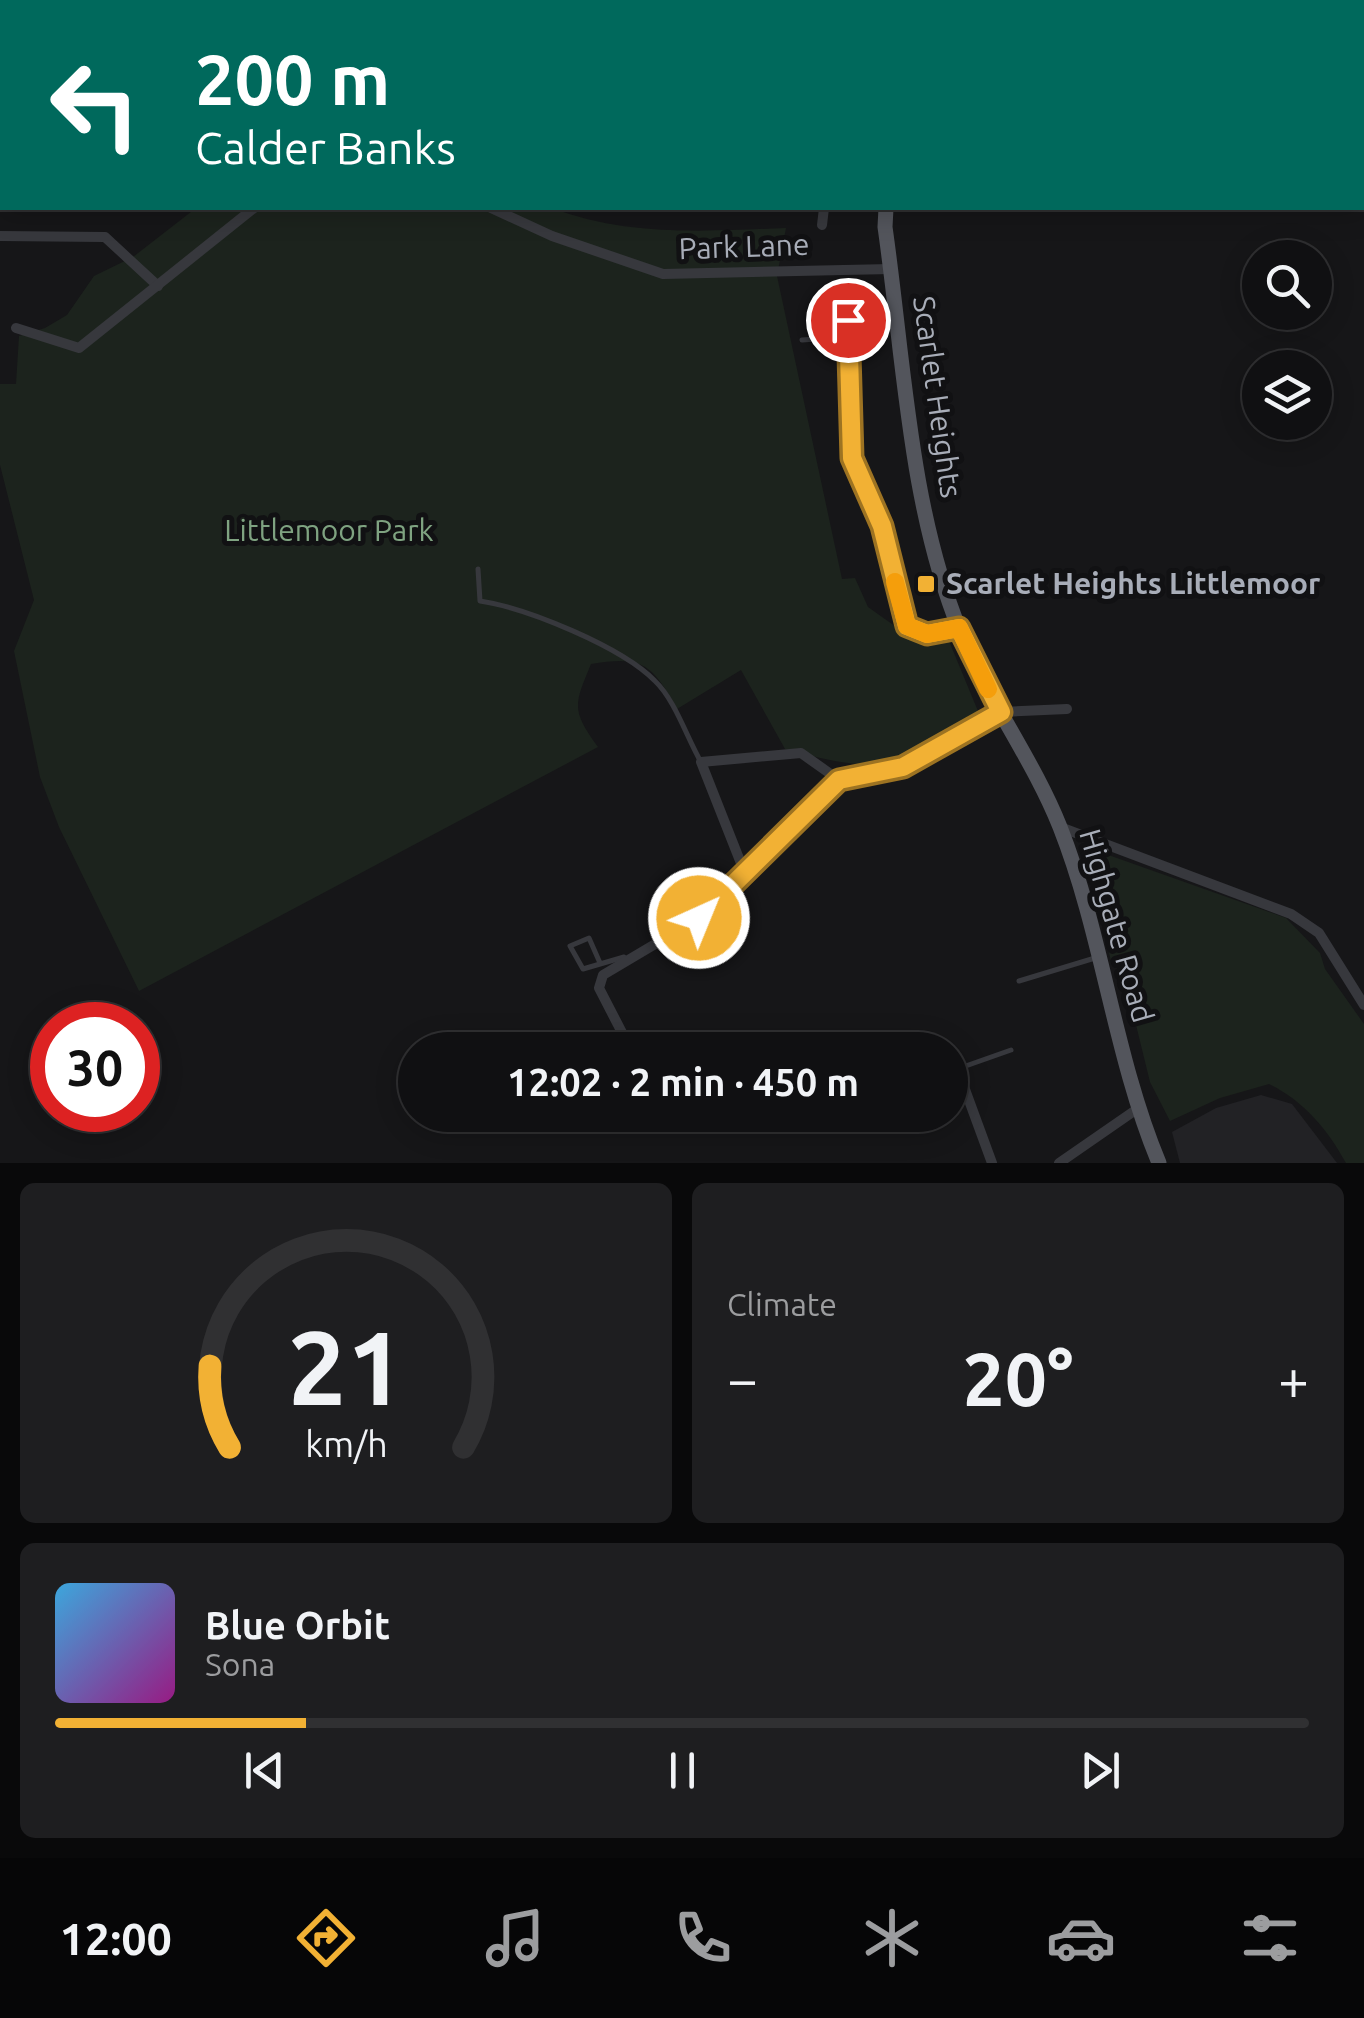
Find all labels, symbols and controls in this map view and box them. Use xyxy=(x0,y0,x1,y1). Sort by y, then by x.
icon: left xyxy=(30,40,160,170)
text: 200 m xyxy=(195,40,390,118)
text: Calder Banks xyxy=(195,122,456,173)
street label: Park Lane xyxy=(678,227,810,265)
map controls xyxy=(1242,240,1332,440)
button: search xyxy=(1242,240,1332,330)
pin xyxy=(806,278,891,363)
icon: arrive xyxy=(821,293,876,348)
street label: Scarlet Heights xyxy=(907,294,969,500)
button: layers xyxy=(1242,350,1332,440)
park label: Littlemoor Park xyxy=(224,513,434,547)
place label: Scarlet Heights Littlemoor xyxy=(946,566,1321,600)
marker: Scarlet Heights Littlemoor xyxy=(915,573,937,595)
street label: Highgate Road xyxy=(1073,825,1161,1026)
position arrow xyxy=(647,866,751,970)
speed limit sign: 30 xyxy=(30,1002,160,1132)
text: 12:02 · 2 min · 450 m xyxy=(507,1061,859,1103)
text: Climate xyxy=(727,1286,837,1322)
text: 21 xyxy=(287,1308,405,1425)
text: 20° xyxy=(962,1336,1074,1420)
text: − xyxy=(727,1348,758,1409)
text: + xyxy=(1278,1348,1309,1409)
text: km/h xyxy=(305,1424,387,1464)
text: Blue Orbit xyxy=(205,1604,390,1646)
text: Sona xyxy=(205,1646,275,1682)
icon: previous xyxy=(237,1743,292,1798)
icon: pause xyxy=(655,1743,710,1798)
icon: next xyxy=(1073,1743,1128,1798)
icon: directions xyxy=(291,1903,361,1973)
icon: music xyxy=(480,1903,550,1973)
icon: phone xyxy=(668,1903,738,1973)
icon: climate xyxy=(857,1903,927,1973)
icon: car xyxy=(1046,1903,1116,1973)
icon: filters xyxy=(1235,1903,1305,1973)
text: 12:00 xyxy=(59,1913,172,1964)

